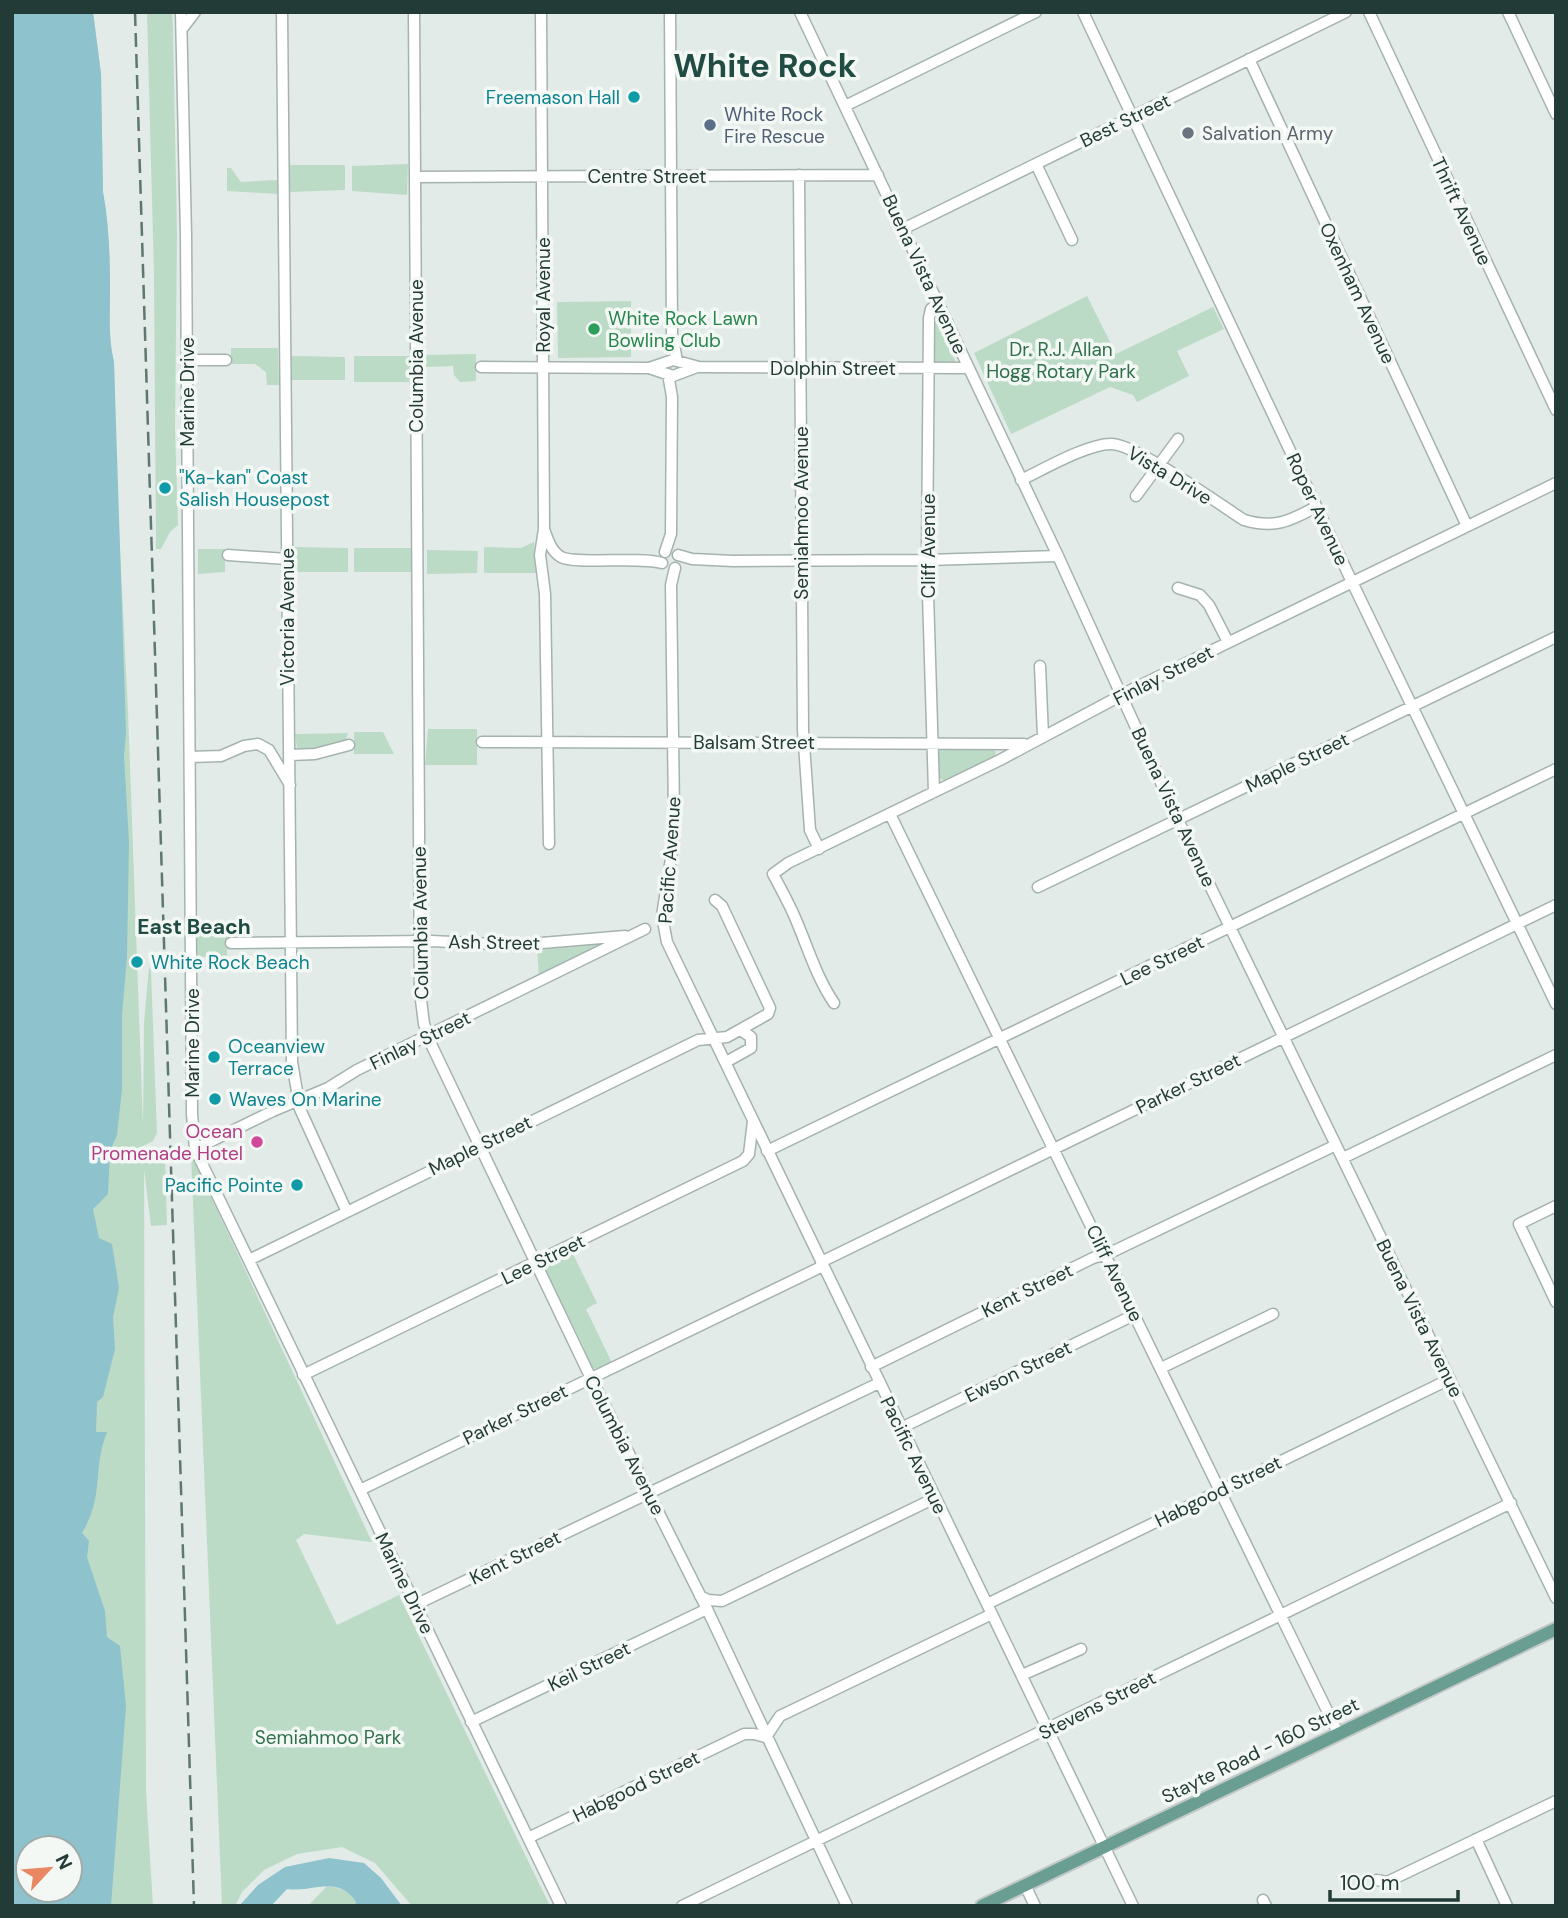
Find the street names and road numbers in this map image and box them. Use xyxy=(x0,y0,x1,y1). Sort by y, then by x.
street label: Best Street xyxy=(1076,88,1175,153)
street label: Thrift Avenue xyxy=(1426,153,1498,269)
street label: Centre Street xyxy=(587,164,707,189)
street label: Buena Vista Avenue xyxy=(877,190,972,358)
street label: Oxenham Avenue xyxy=(1314,218,1401,368)
street label: Royal Avenue xyxy=(531,237,556,353)
street label: Columbia Avenue xyxy=(404,279,429,433)
street label: Marine Drive xyxy=(175,337,200,447)
street label: Dolphin Street xyxy=(770,356,896,381)
street label: Semiahmoo Avenue xyxy=(789,426,814,600)
street label: Vista Drive xyxy=(1123,440,1217,510)
street label: Roper Avenue xyxy=(1281,449,1355,569)
street label: Cliff Avenue xyxy=(916,494,941,598)
street label: Victoria Avenue xyxy=(275,548,300,686)
street label: Finlay Street xyxy=(1109,639,1218,711)
street label: Buena Vista Avenue xyxy=(1126,723,1221,891)
street label: Maple Street xyxy=(1241,727,1353,798)
street label: Balsam Street xyxy=(693,730,815,755)
street label: Pacific Avenue xyxy=(653,796,686,925)
street label: Columbia Avenue xyxy=(407,846,434,1000)
street label: Ash Street xyxy=(448,929,540,956)
street label: Lee Street xyxy=(1116,929,1208,991)
street label: Marine Drive xyxy=(180,988,205,1098)
street label: Finlay Street xyxy=(366,1005,475,1076)
street label: Parker Street xyxy=(1132,1047,1245,1120)
street label: Maple Street xyxy=(424,1110,536,1181)
street label: Cliff Avenue xyxy=(1080,1221,1149,1326)
street label: Lee Street xyxy=(497,1228,589,1290)
street label: Buena Vista Avenue xyxy=(1370,1235,1469,1402)
street label: Kent Street xyxy=(977,1258,1077,1323)
street label: Ewson Street xyxy=(961,1335,1076,1408)
street label: Columbia Avenue xyxy=(579,1371,671,1519)
street label: Parker Street xyxy=(459,1378,572,1451)
street label: Pacific Avenue xyxy=(874,1392,953,1518)
street label: Habgood Street xyxy=(1151,1450,1286,1533)
street label: Kent Street xyxy=(465,1525,565,1590)
street label: Marine Drive xyxy=(369,1528,440,1638)
street label: Keil Street xyxy=(544,1636,635,1697)
street label: Stevens Street xyxy=(1034,1665,1160,1746)
street label: Stayte Road - 160 Street xyxy=(1157,1692,1363,1809)
street label: Habgood Street xyxy=(569,1745,704,1828)

